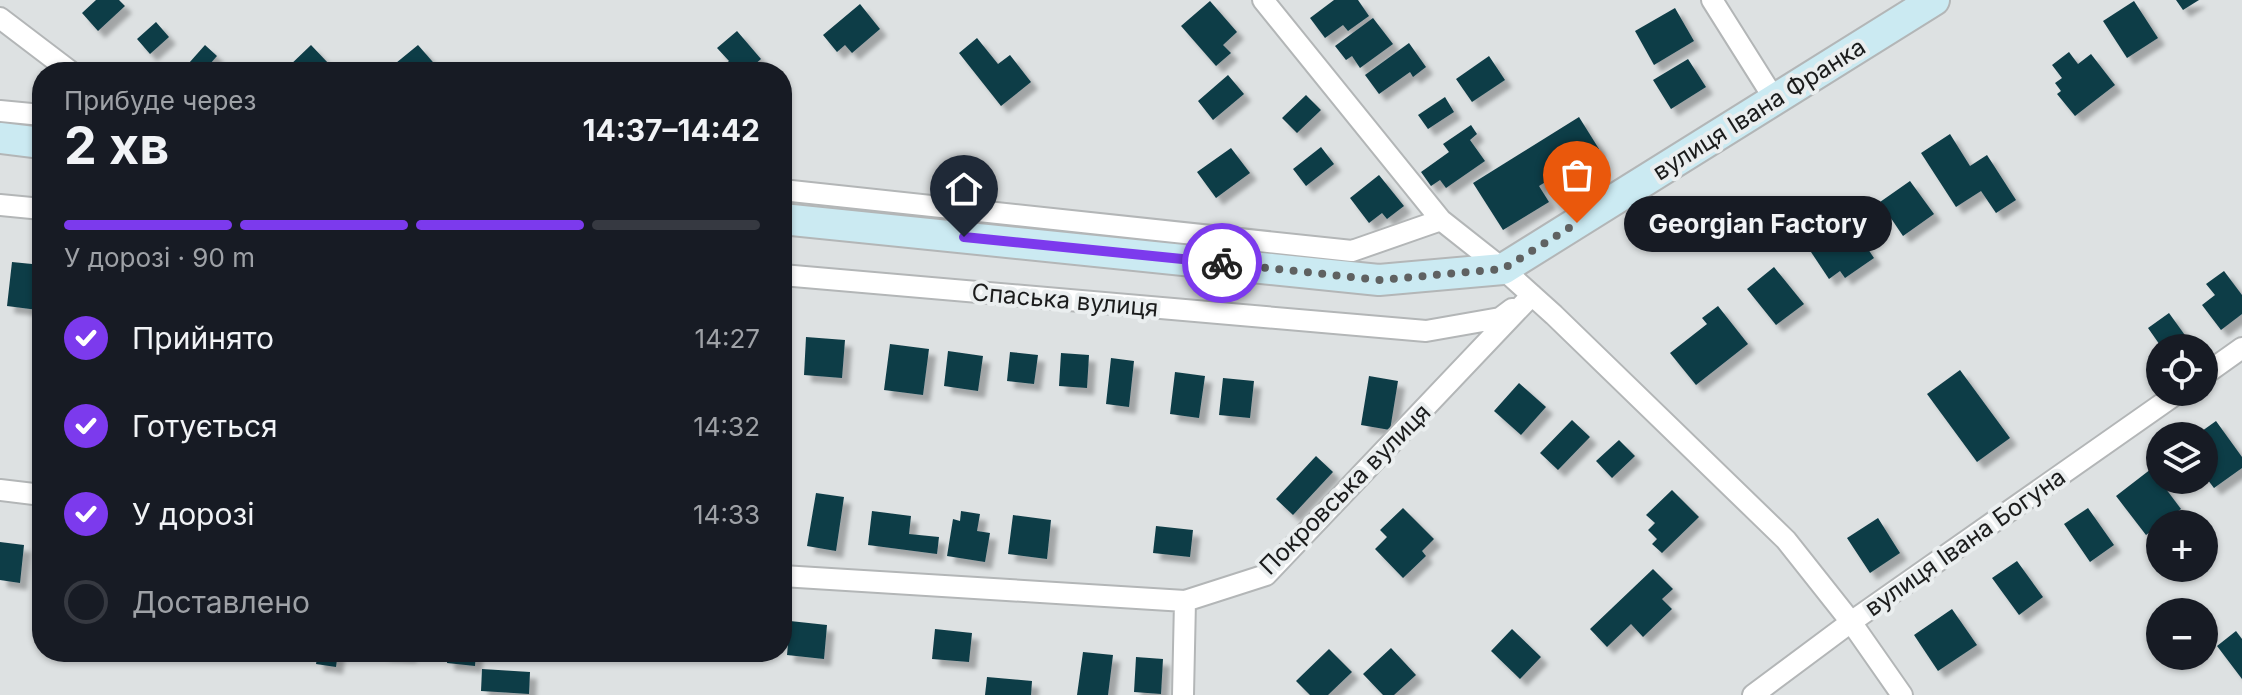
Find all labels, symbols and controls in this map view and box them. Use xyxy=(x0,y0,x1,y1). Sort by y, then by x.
street label: вулиця Івана Франка xyxy=(1647,32,1871,186)
text: Прибуде через xyxy=(64,85,256,116)
text: 14:37–14:42 xyxy=(583,112,760,148)
text: 2 хв xyxy=(64,114,169,177)
pin xyxy=(1543,141,1611,223)
icon: bag xyxy=(1555,153,1599,197)
pin xyxy=(930,155,998,237)
icon: home xyxy=(942,167,986,211)
callout: Georgian Factory xyxy=(1625,195,1893,251)
text: Georgian Factory xyxy=(1649,208,1867,239)
courier xyxy=(1182,223,1262,303)
icon: bike xyxy=(1200,241,1244,285)
text: У дорозі · 90 m xyxy=(64,242,255,273)
street label: Спаська вулиця xyxy=(971,277,1159,323)
icon: check xyxy=(64,316,108,360)
text: Прийнято xyxy=(132,320,274,356)
text: 14:27 xyxy=(695,323,760,354)
map controls xyxy=(2146,334,2218,670)
button: locate xyxy=(2146,334,2218,406)
street label: Покровська вулиця xyxy=(1253,397,1437,581)
icon: check xyxy=(64,404,108,448)
text: Готується xyxy=(132,408,278,444)
text: 14:32 xyxy=(693,411,760,442)
button: layers xyxy=(2146,422,2218,494)
street label: вулиця Івана Богуна xyxy=(1859,462,2071,622)
icon: check xyxy=(64,492,108,536)
text: У дорозі xyxy=(132,496,255,532)
text: 14:33 xyxy=(693,499,760,530)
button: + xyxy=(2146,510,2218,582)
text: Доставлено xyxy=(132,584,310,620)
button: − xyxy=(2146,598,2218,670)

